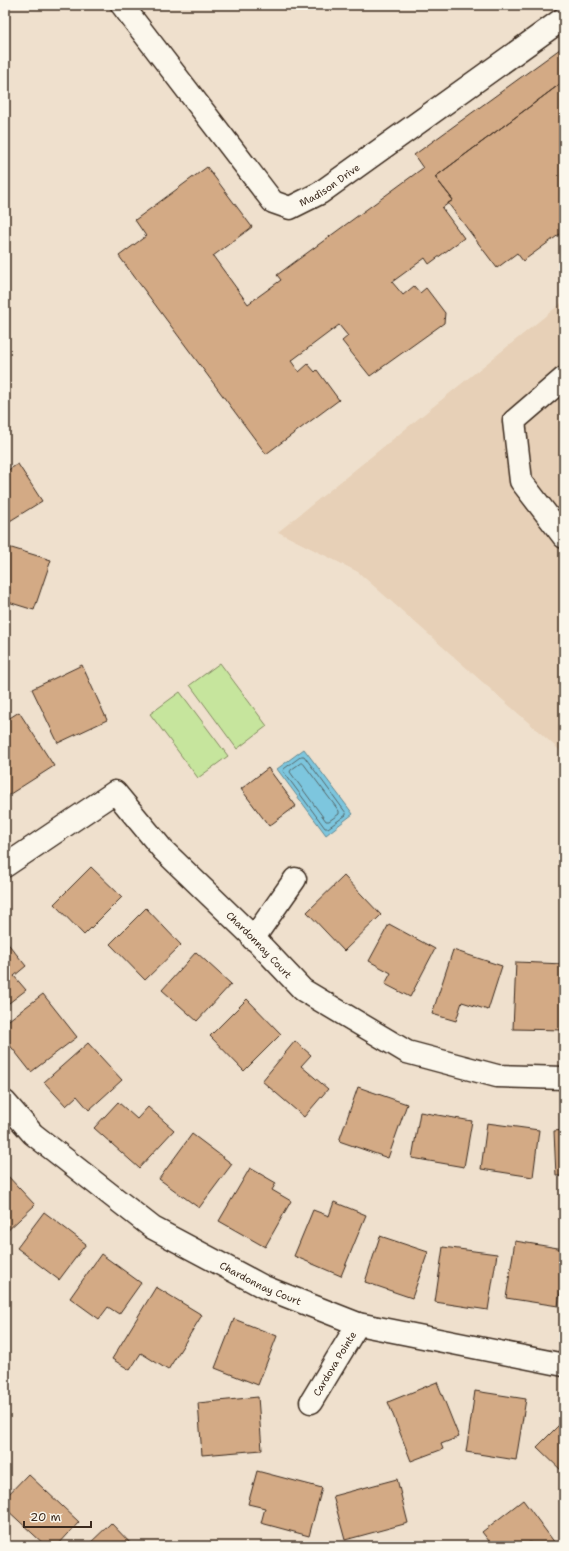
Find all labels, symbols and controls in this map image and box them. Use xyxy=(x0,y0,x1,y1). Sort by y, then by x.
street label: Madison Drive xyxy=(297,161,363,209)
street label: Chardonnay Court xyxy=(223,909,295,981)
street label: Chardonnay Court xyxy=(217,1259,303,1308)
street label: Cardova Pointe xyxy=(310,1329,359,1398)
scale bar xyxy=(24,1503,91,1529)
text: 20 m xyxy=(30,1509,61,1525)

